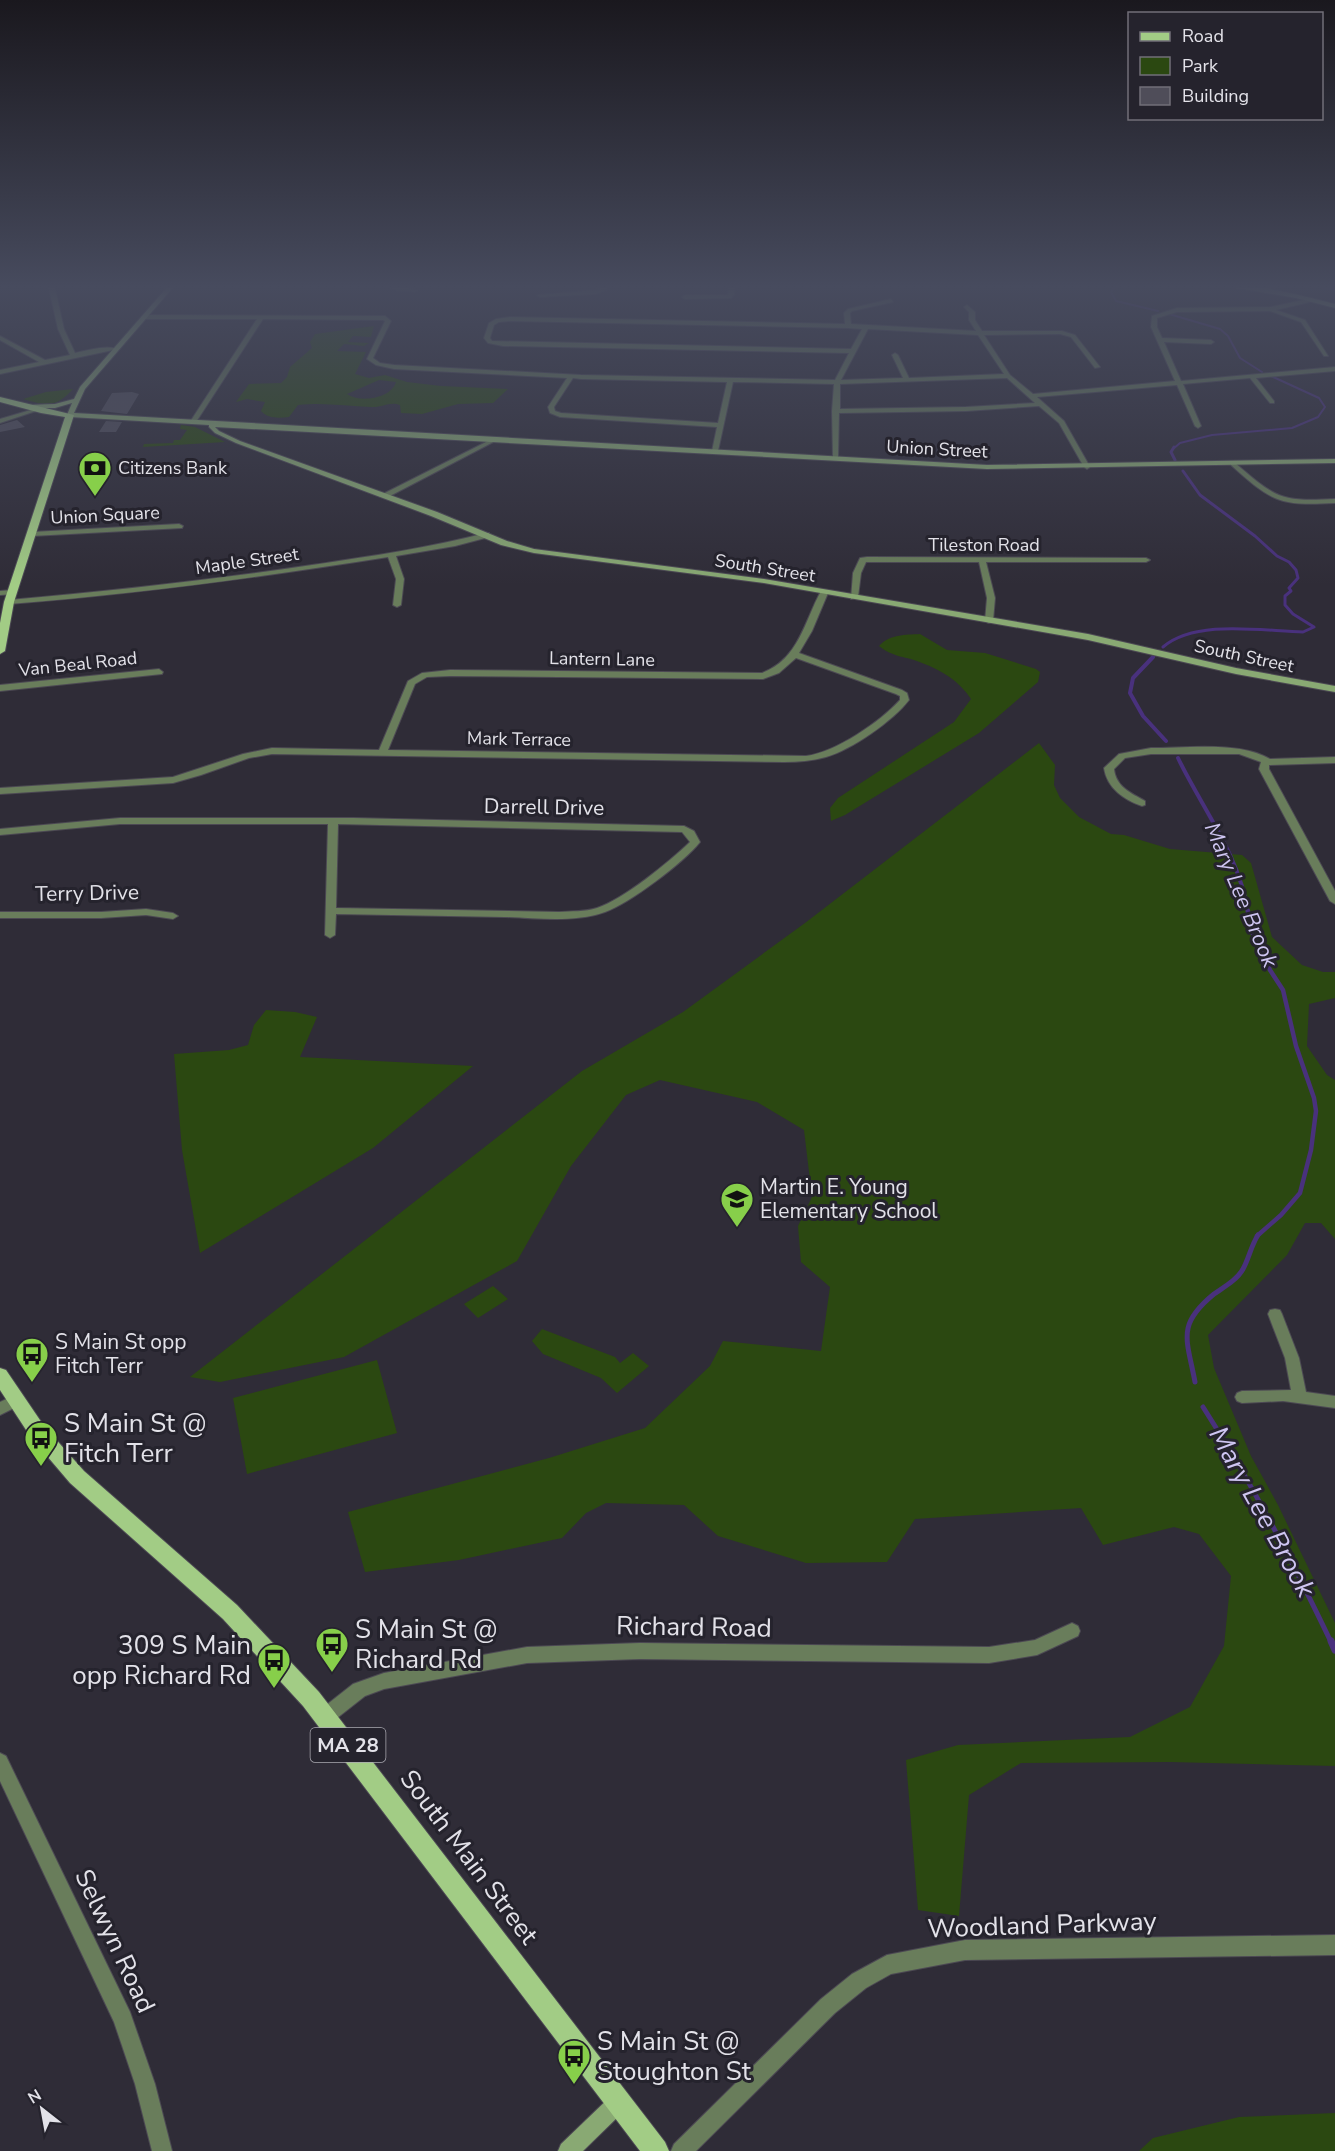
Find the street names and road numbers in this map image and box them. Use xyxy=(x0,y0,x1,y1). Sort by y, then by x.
street label: Union Street xyxy=(886,434,989,464)
street label: Union Square xyxy=(50,500,160,530)
street label: Tileston Road xyxy=(928,533,1040,557)
street label: Maple Street xyxy=(194,542,301,580)
street label: South Street xyxy=(713,548,818,588)
street label: South Street xyxy=(1192,634,1297,678)
street label: Van Beal Road xyxy=(17,646,138,682)
street label: Lantern Lane xyxy=(549,646,655,672)
street label: Mark Terrace xyxy=(467,726,571,752)
street label: Darrell Drive xyxy=(484,792,604,822)
street label: Terry Drive xyxy=(35,878,139,908)
street label: Richard Road xyxy=(616,1608,772,1646)
road number: MA 28 xyxy=(310,1728,386,1762)
street label: South Main Street xyxy=(392,1763,547,1952)
street label: Selwyn Road xyxy=(66,1863,164,2019)
street label: Woodland Parkway xyxy=(927,1903,1158,1946)

